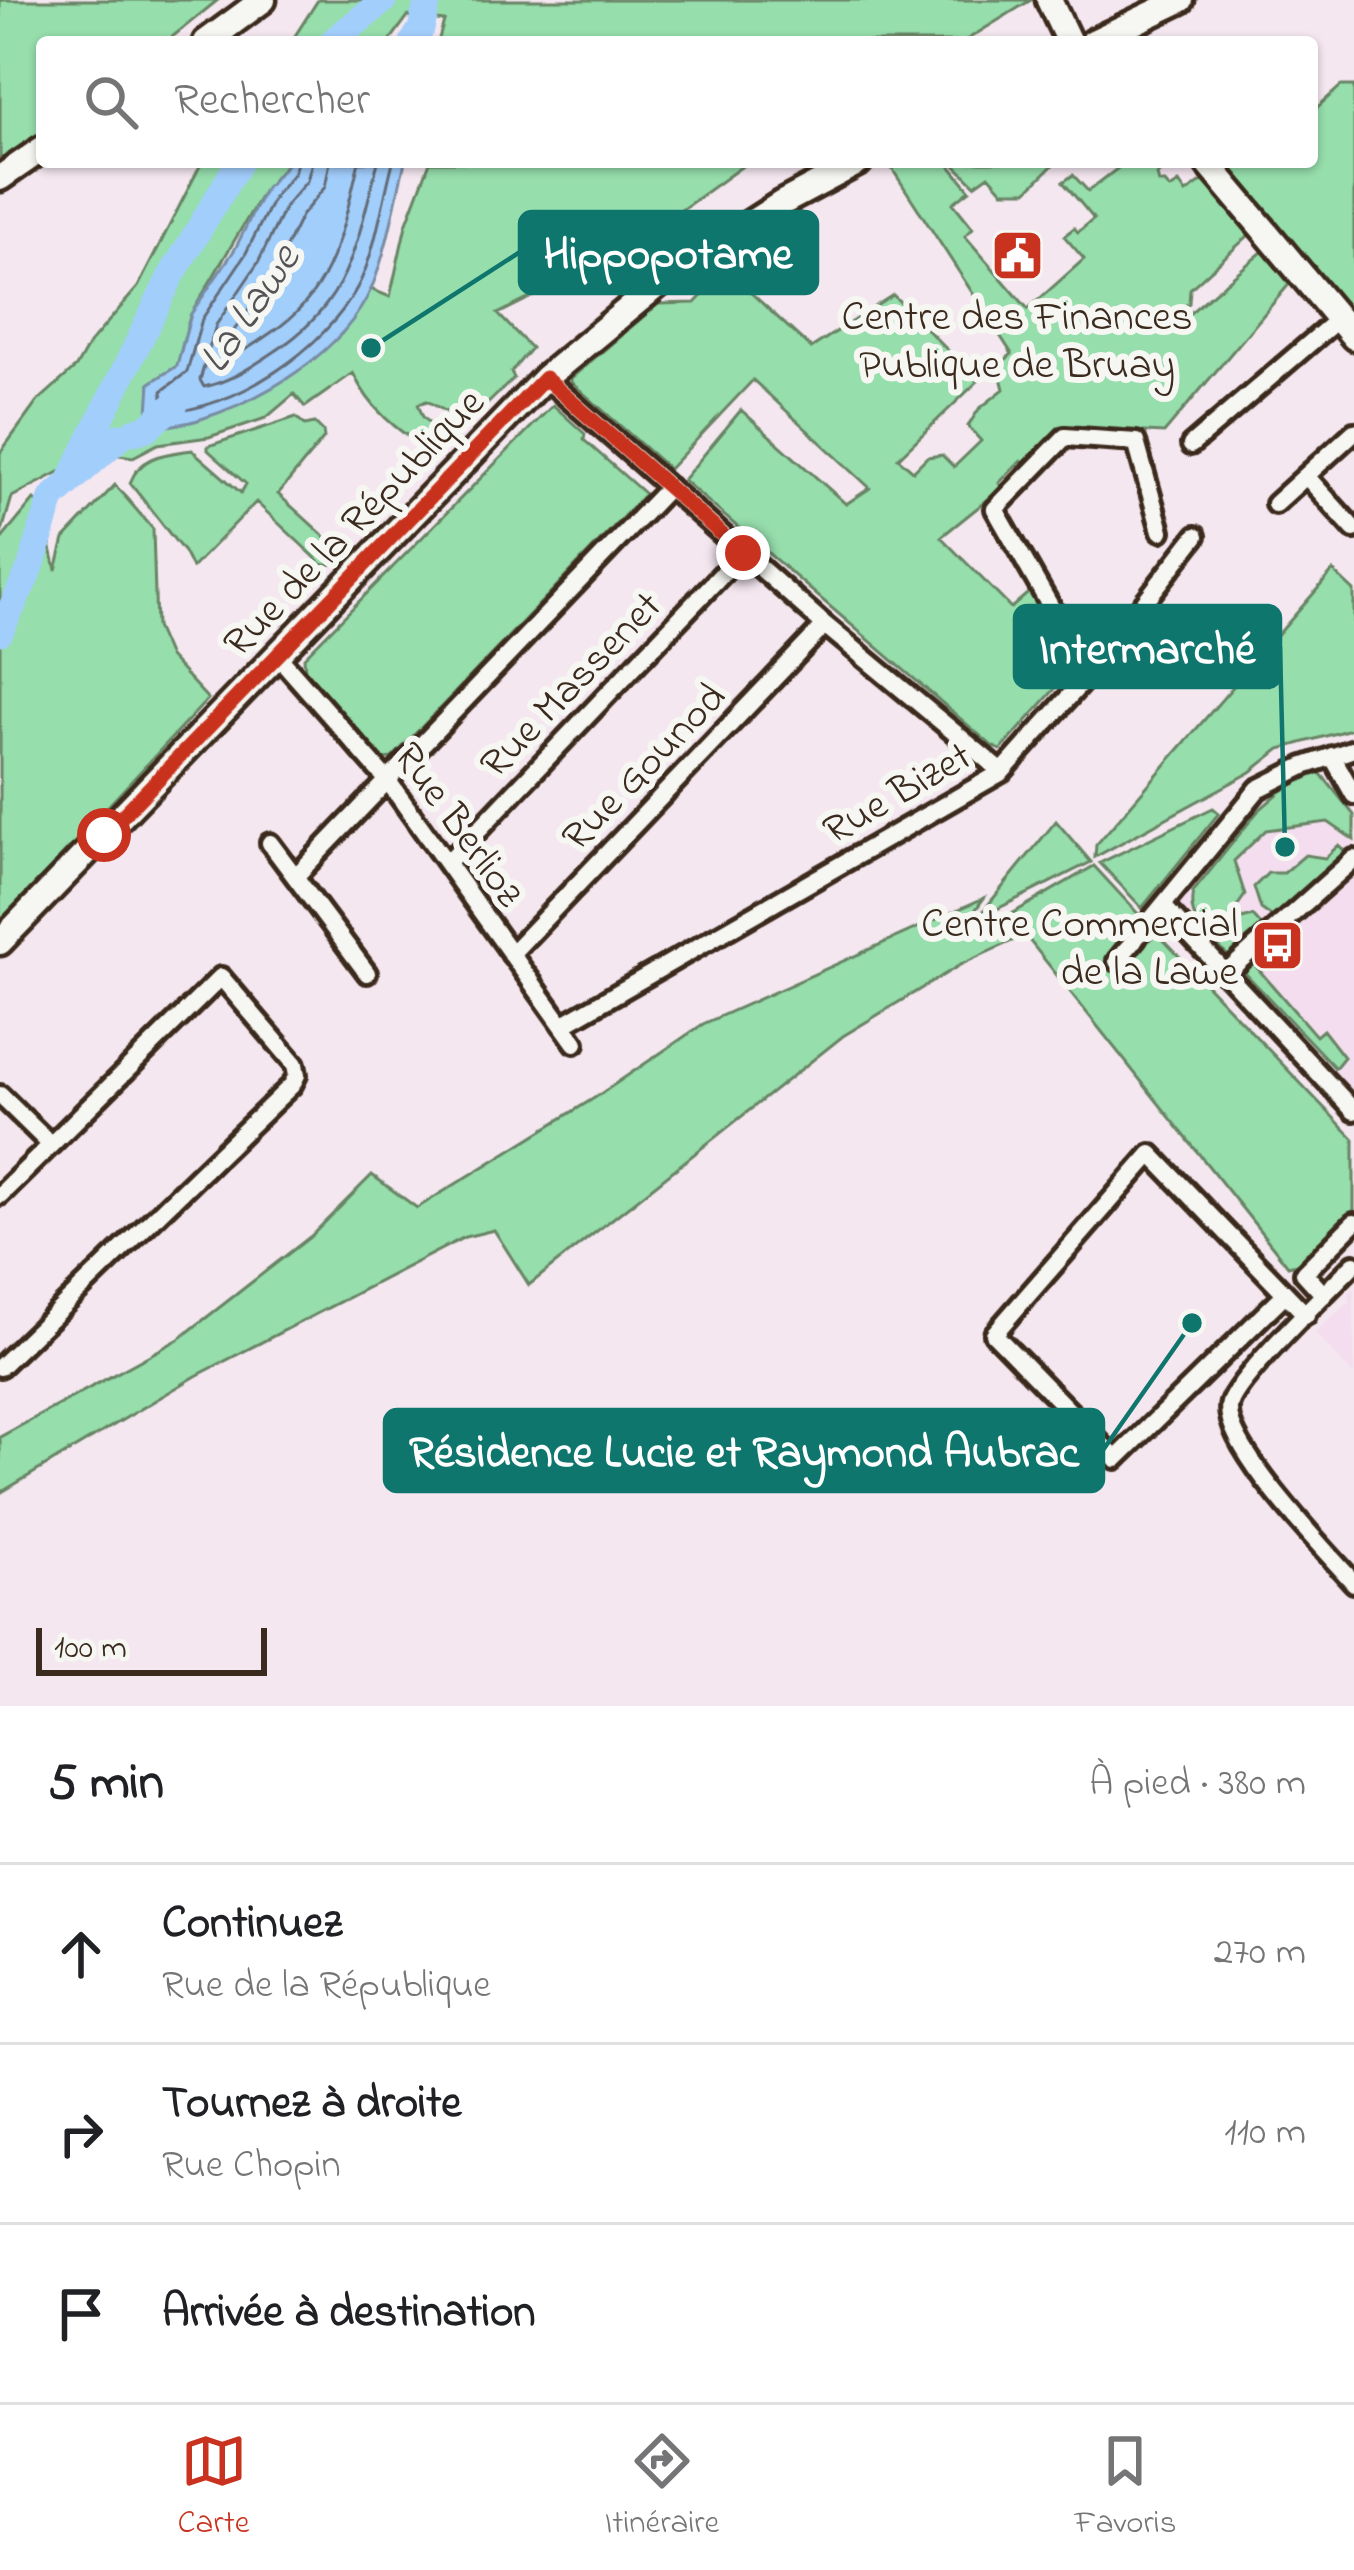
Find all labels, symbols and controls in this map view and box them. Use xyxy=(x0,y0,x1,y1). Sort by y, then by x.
search box xyxy=(36,36,1318,168)
icon: search xyxy=(78,69,144,135)
text: Rechercher xyxy=(174,69,370,135)
callout: Hippopotame xyxy=(520,212,817,293)
text: Hippopotame xyxy=(544,224,794,290)
public building icon: Centre des Finances Publique de Bruay xyxy=(989,227,1045,283)
water label: La Lawe xyxy=(184,231,319,387)
place label: Centre des Finances Publique de Bruay xyxy=(841,288,1193,397)
street label: Rue de la République xyxy=(210,375,500,673)
route end xyxy=(716,526,770,580)
street label: Rue Massenet xyxy=(467,579,677,794)
callout: Intermarché xyxy=(1015,606,1280,687)
text: Intermarché xyxy=(1039,619,1257,685)
street label: Rue Gounod xyxy=(549,670,742,867)
street label: Rue Bizet xyxy=(813,728,984,862)
street label: Rue Berlioz xyxy=(377,731,538,921)
route start xyxy=(77,808,131,862)
place label: Centre Commercial de la Lawe xyxy=(921,895,1238,1004)
bus stop icon: Centre Commercial de la Lawe xyxy=(1249,917,1305,973)
callout: Résidence Lucie et Raymond Aubrac xyxy=(385,1410,1103,1491)
text: Résidence Lucie et Raymond Aubrac xyxy=(409,1422,1080,1488)
scale bar xyxy=(36,1622,267,1675)
text: 100 m xyxy=(54,1625,127,1673)
text: 5 min xyxy=(48,1747,164,1822)
text: À pied · 380 m xyxy=(1089,1756,1306,1813)
text: Continuez xyxy=(162,1892,342,1958)
icon: ahead xyxy=(48,1921,114,1987)
text: 270 m xyxy=(1214,1925,1306,1982)
text: Rue de la République xyxy=(162,1958,491,2015)
text: Tournez à droite xyxy=(162,2072,461,2138)
icon: right xyxy=(48,2101,114,2167)
text: 110 m xyxy=(1224,2105,1306,2162)
text: Rue Chopin xyxy=(162,2138,341,2195)
icon: arrive xyxy=(48,2281,114,2347)
text: Arrivée à destination xyxy=(162,2281,536,2347)
tab: Carte xyxy=(178,2428,250,2548)
tab: Itinéraire xyxy=(605,2428,719,2548)
tab: Favoris xyxy=(1074,2428,1176,2548)

